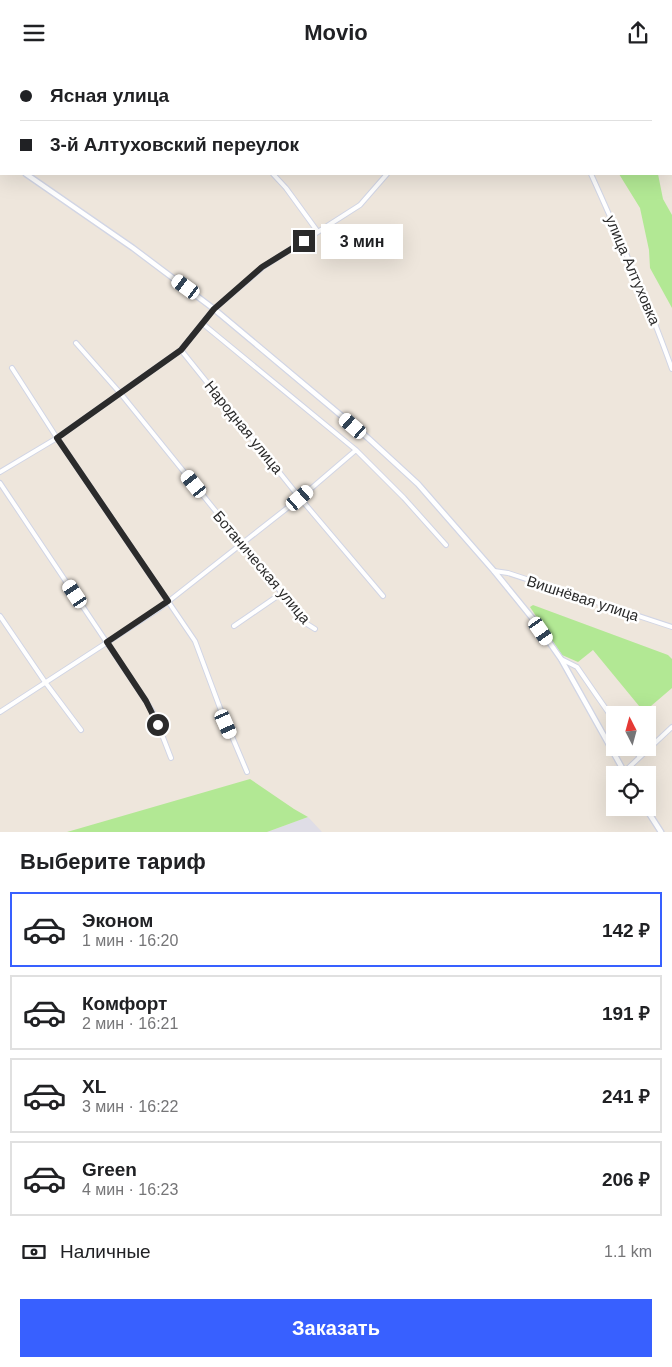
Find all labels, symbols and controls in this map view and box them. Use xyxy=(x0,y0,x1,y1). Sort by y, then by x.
icon: menu xyxy=(20,19,48,47)
icon: share xyxy=(624,19,652,47)
text: Movio xyxy=(304,20,368,45)
text: Ясная улица xyxy=(50,85,169,106)
text: 3-й Алтуховский переулок xyxy=(50,134,299,155)
street label: улица Алтуховка xyxy=(602,213,664,328)
callout: 3 мин xyxy=(322,223,404,259)
route end xyxy=(293,230,315,252)
text: 3 мин xyxy=(340,233,384,250)
car xyxy=(169,272,202,302)
street label: Народная улица xyxy=(201,377,287,477)
car xyxy=(336,410,369,442)
car xyxy=(178,468,209,500)
car xyxy=(283,482,316,514)
street label: Ботаническая улица xyxy=(210,507,315,627)
street label: Вишнёвая улица xyxy=(525,572,642,624)
car xyxy=(60,577,89,611)
car xyxy=(526,614,555,648)
north arrow xyxy=(606,706,656,756)
map controls xyxy=(606,706,656,816)
car xyxy=(213,707,238,741)
route start xyxy=(147,714,169,736)
button: locate xyxy=(606,766,656,816)
text: Выберите тариф xyxy=(20,849,206,874)
icon: car xyxy=(22,907,67,952)
text: Эконом xyxy=(82,910,153,931)
text: 142 ₽ xyxy=(602,920,650,941)
text: 1 мин · 16:20 xyxy=(82,932,178,949)
icon: car xyxy=(22,990,67,1035)
text: Комфорт xyxy=(82,993,167,1014)
text: 191 ₽ xyxy=(602,1003,650,1024)
text: 2 мин · 16:21 xyxy=(82,1015,178,1032)
icon: car xyxy=(22,1073,67,1118)
text: XL xyxy=(82,1076,106,1097)
text: 241 ₽ xyxy=(602,1086,650,1107)
text: 3 мин · 16:22 xyxy=(82,1098,178,1115)
icon: car xyxy=(22,1156,67,1201)
text: Green xyxy=(82,1159,137,1180)
text: 206 ₽ xyxy=(602,1169,650,1190)
text: 4 мин · 16:23 xyxy=(82,1181,178,1198)
icon: cash xyxy=(20,1238,48,1266)
text: Наличные xyxy=(60,1241,151,1262)
text: 1.1 km xyxy=(604,1243,652,1260)
button: Заказать xyxy=(20,1299,652,1357)

